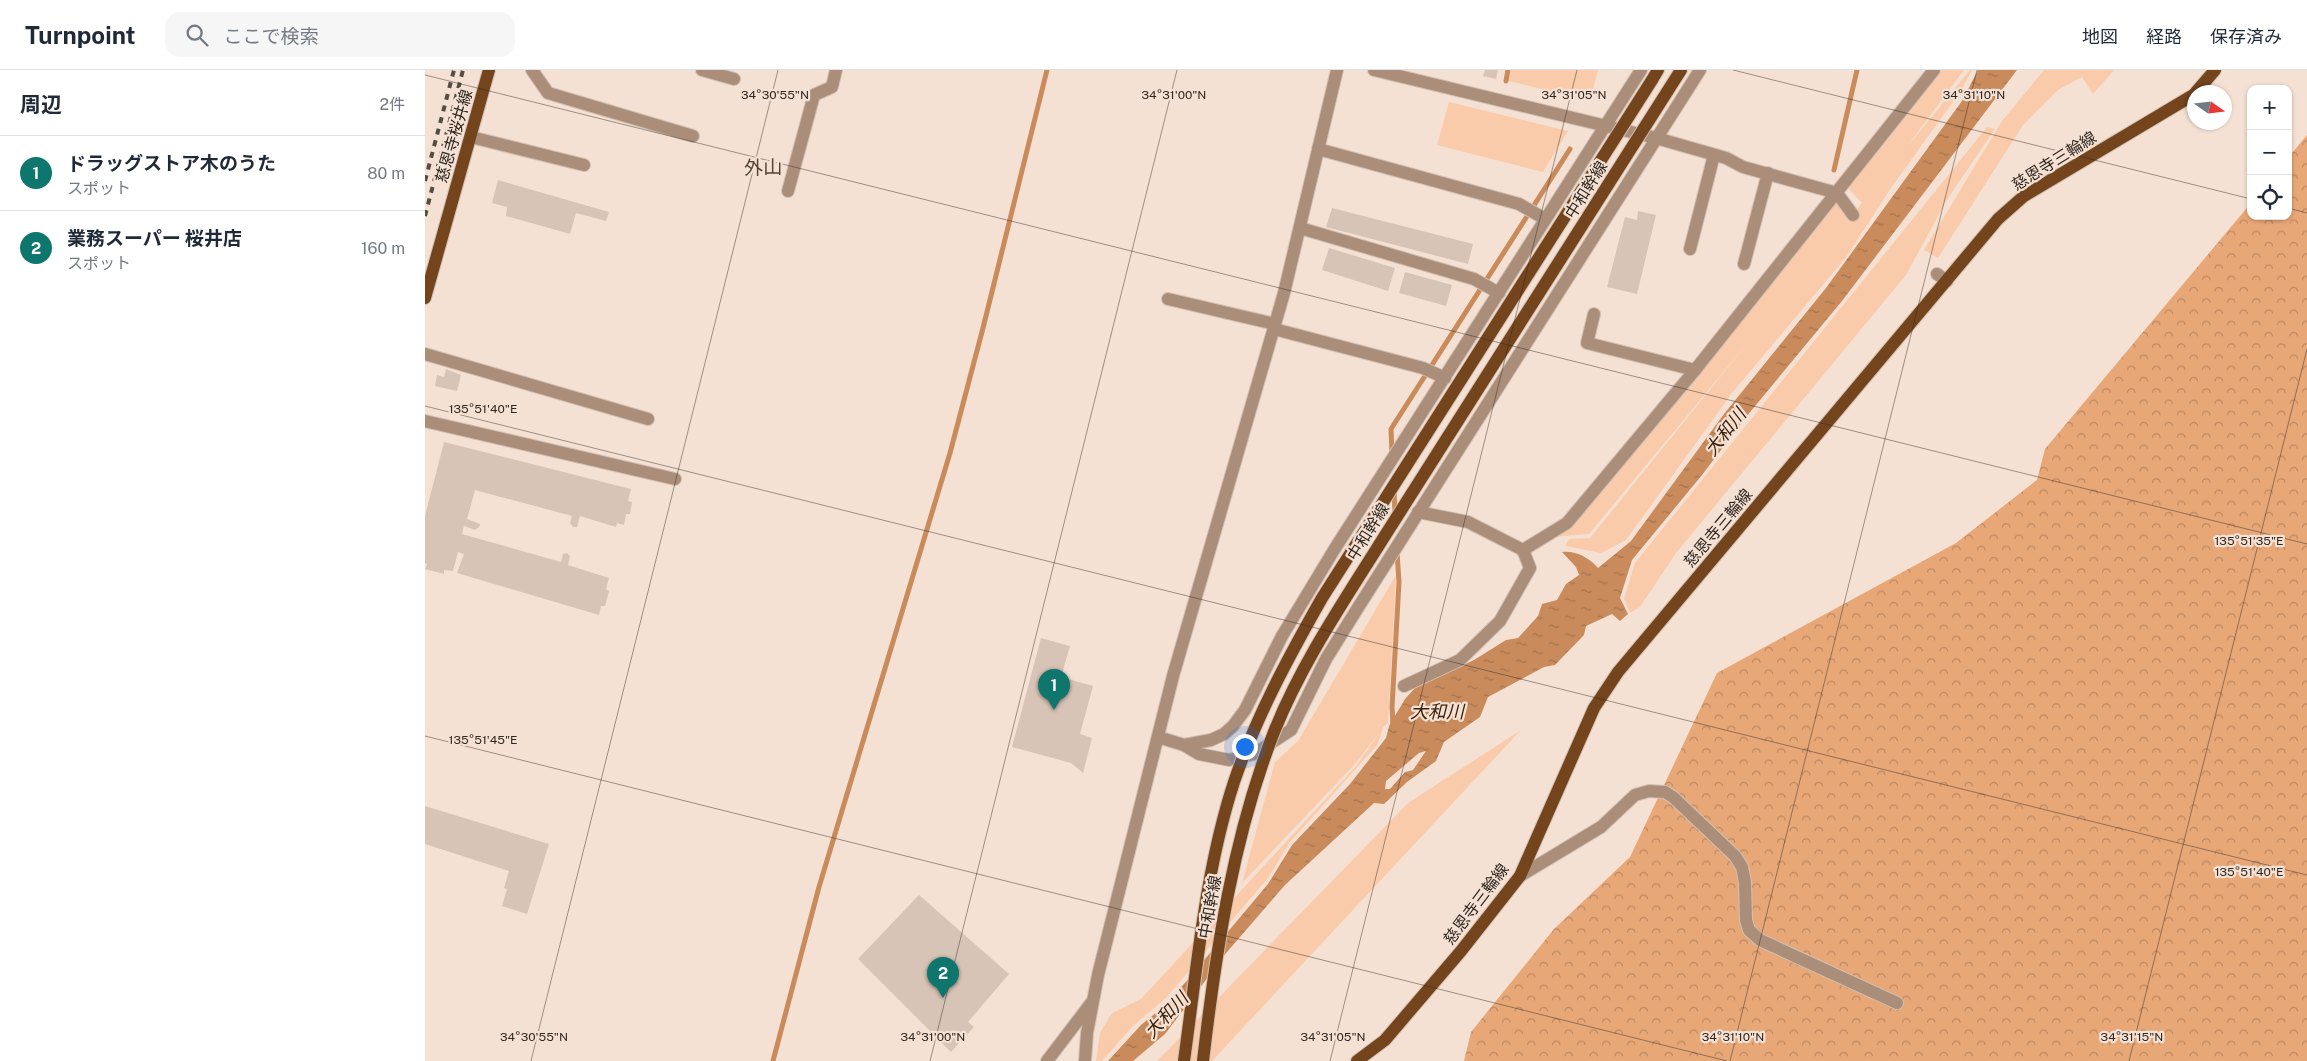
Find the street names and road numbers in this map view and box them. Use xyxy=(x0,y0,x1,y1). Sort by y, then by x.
street label: 慈恩寺桜井線 xyxy=(432,87,476,185)
street label: 慈恩寺三輪線 xyxy=(2008,128,2100,194)
street label: 中和幹線 xyxy=(1561,158,1611,222)
street label: 慈恩寺三輪線 xyxy=(1680,485,1756,571)
street label: 中和幹線 xyxy=(1343,500,1393,564)
street label: 慈恩寺三輪線 xyxy=(1440,860,1512,948)
street label: 中和幹線 xyxy=(1195,874,1225,940)

